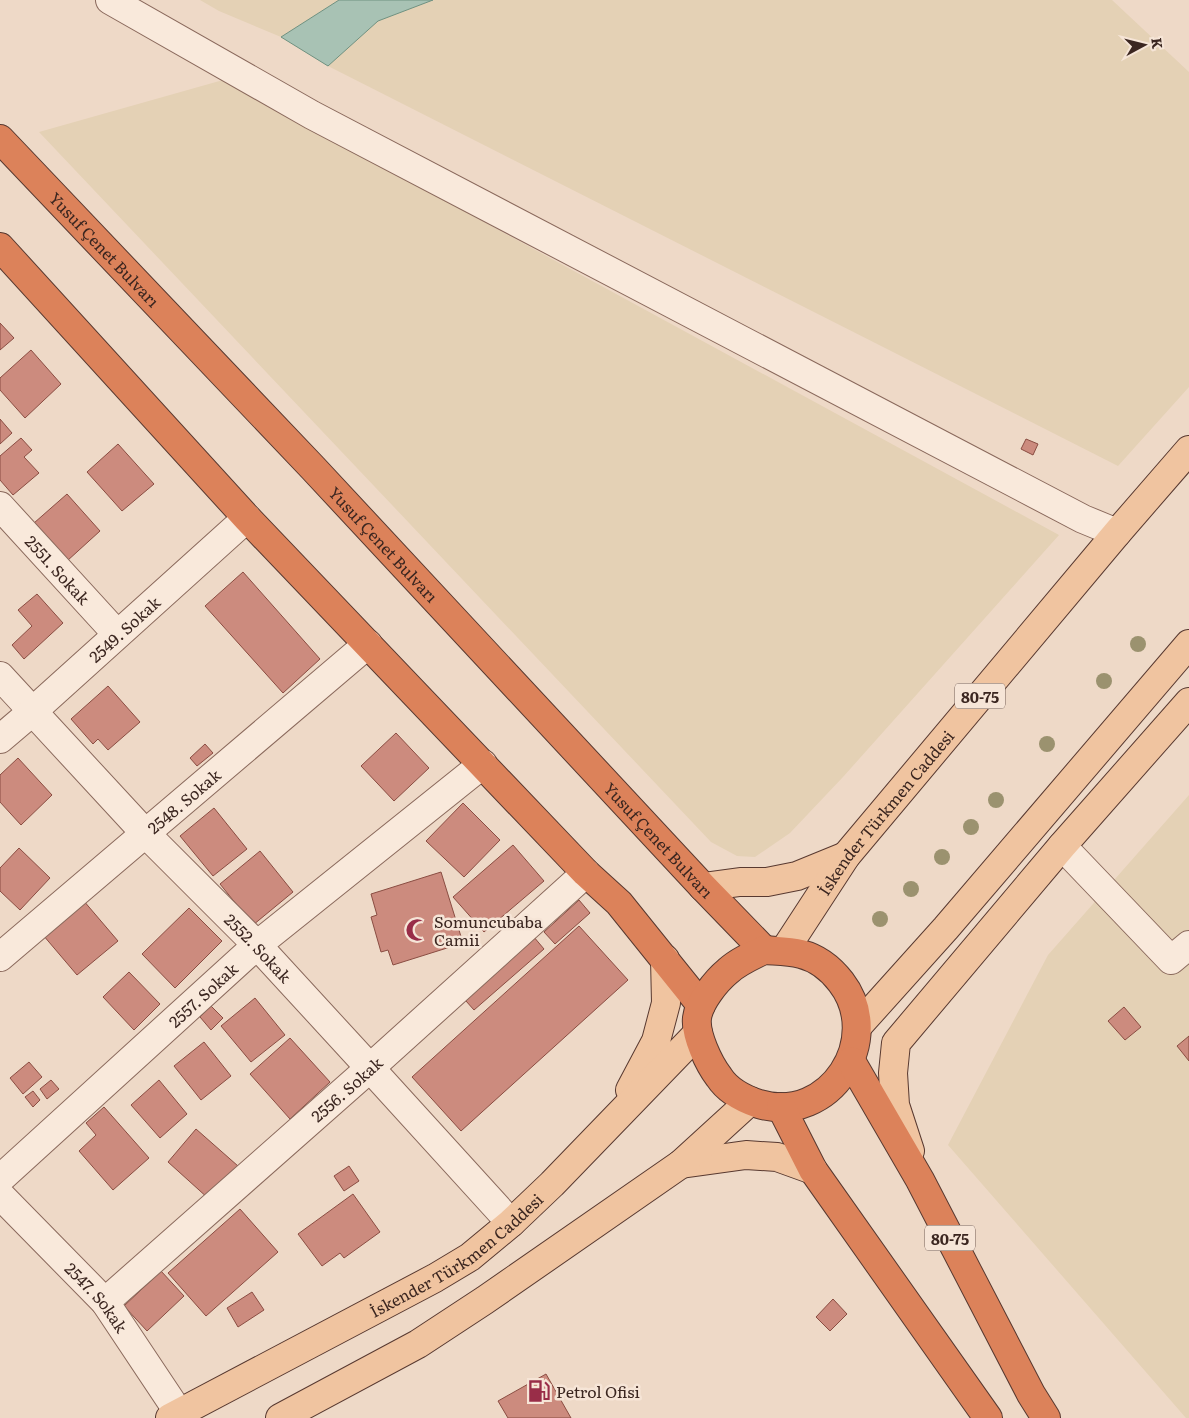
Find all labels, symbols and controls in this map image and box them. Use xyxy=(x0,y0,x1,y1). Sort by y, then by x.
north arrow xyxy=(1119,20,1169,70)
text: K xyxy=(1147,37,1168,50)
street label: Yusuf Çenet Bulvarı xyxy=(44,186,165,312)
street label: Yusuf Çenet Bulvarı xyxy=(324,481,444,607)
street label: 2551. Sokak xyxy=(20,530,96,610)
street label: 2549. Sokak xyxy=(83,590,165,667)
road number: 80-75 xyxy=(955,684,1005,708)
street label: İskender Türkmen Caddesi xyxy=(812,724,959,900)
street label: 2548. Sokak xyxy=(142,763,226,839)
street label: Yusuf Çenet Bulvarı xyxy=(599,776,719,903)
street label: 2552. Sokak xyxy=(220,908,298,988)
place label: Somuncubaba Camii xyxy=(434,909,543,951)
mosque icon: Somuncubaba Camii xyxy=(404,917,430,943)
street label: 2557. Sokak xyxy=(163,956,243,1032)
street label: 2556. Sokak xyxy=(305,1050,388,1127)
street label: İskender Türkmen Caddesi xyxy=(365,1187,548,1323)
road number: 80-75 xyxy=(925,1226,975,1250)
street label: 2547. Sokak xyxy=(60,1256,134,1337)
fuel station icon: Petrol Ofisi xyxy=(526,1378,552,1404)
place label: Petrol Ofisi xyxy=(556,1379,640,1403)

